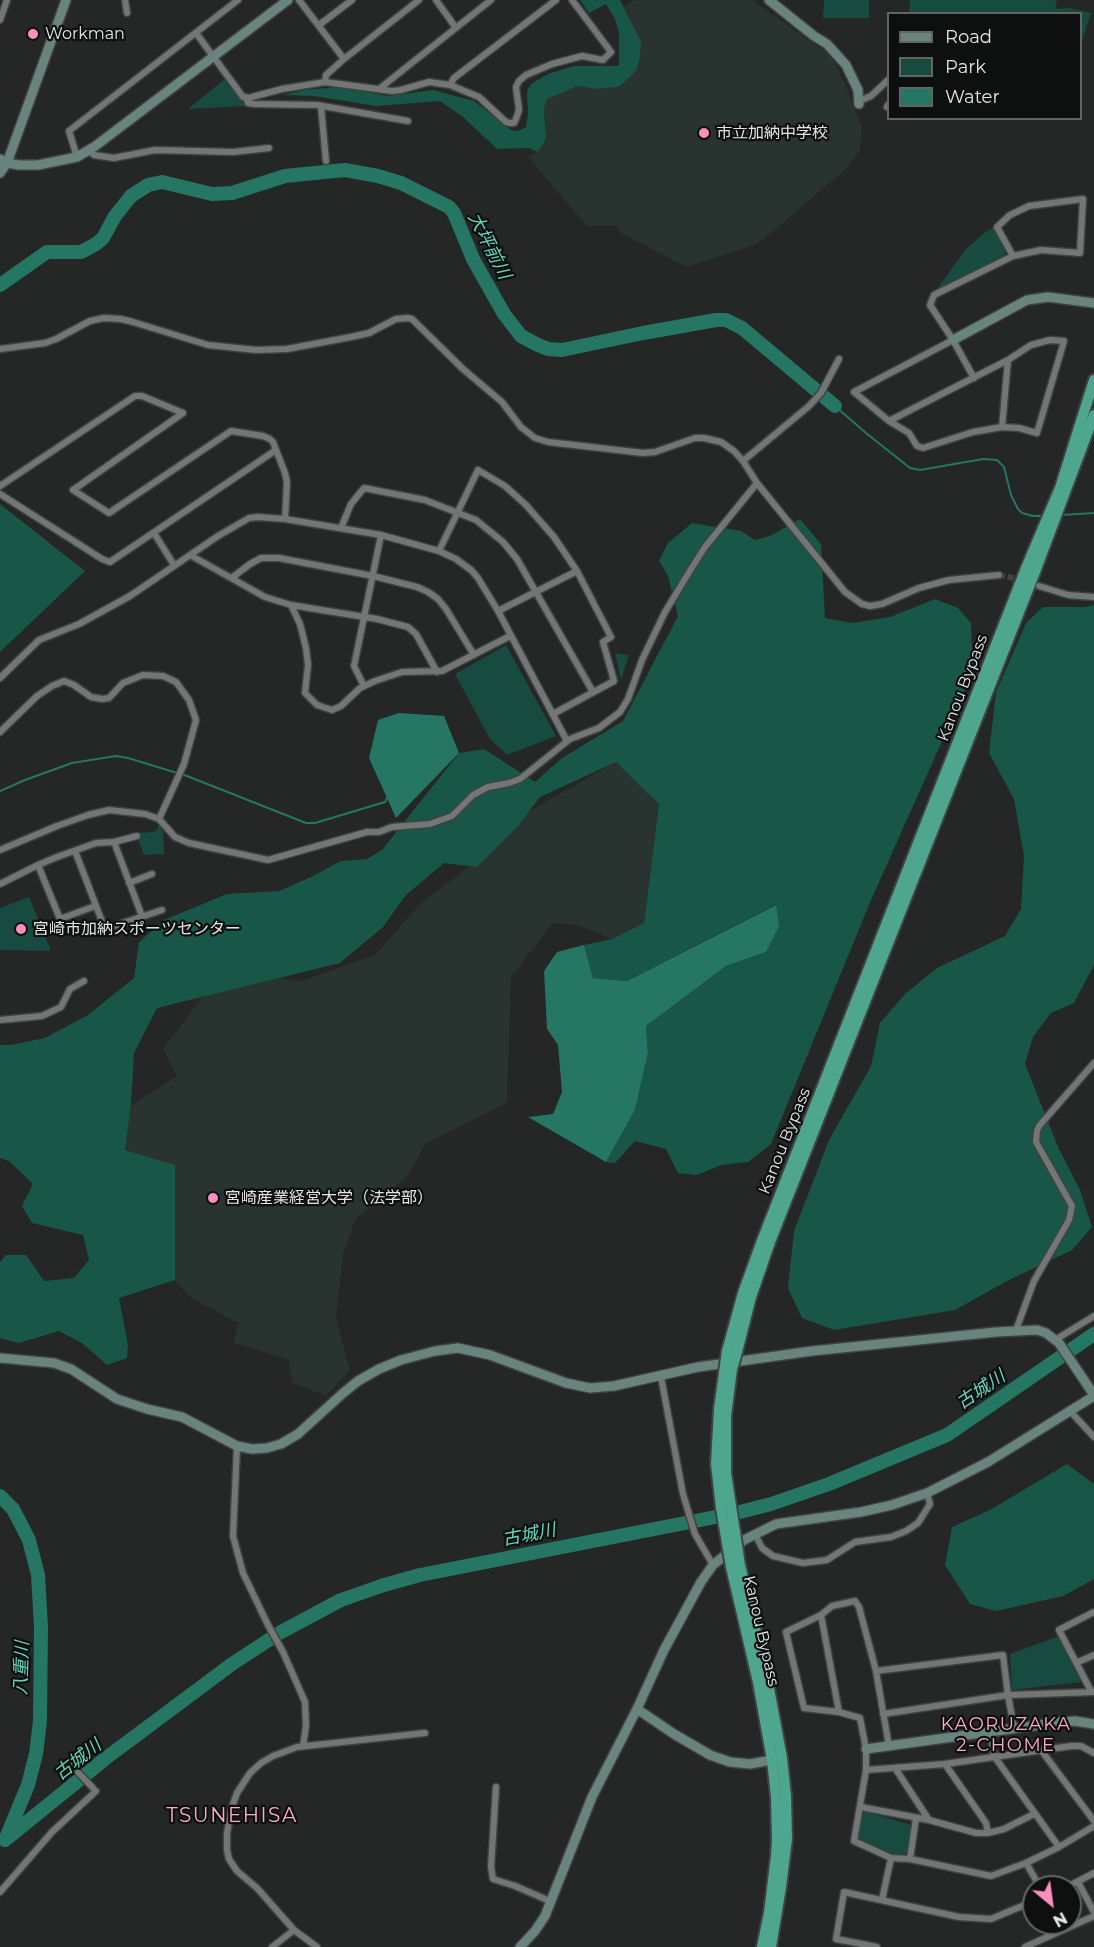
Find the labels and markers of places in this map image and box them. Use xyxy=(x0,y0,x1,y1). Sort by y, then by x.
place label: Workman xyxy=(45,24,125,44)
marker: Workman xyxy=(26,27,40,41)
place label: 市立加納中学校 xyxy=(716,123,828,143)
marker: 市立加納中学校 xyxy=(697,126,711,140)
place label: 宮崎市加納スポーツセンター xyxy=(33,919,241,939)
marker: 宮崎市加納スポーツセンター xyxy=(14,922,28,936)
place label: 宮崎産業経営大学（法学部） xyxy=(225,1188,433,1208)
marker: 宮崎産業経営大学（法学部） xyxy=(206,1191,220,1205)

